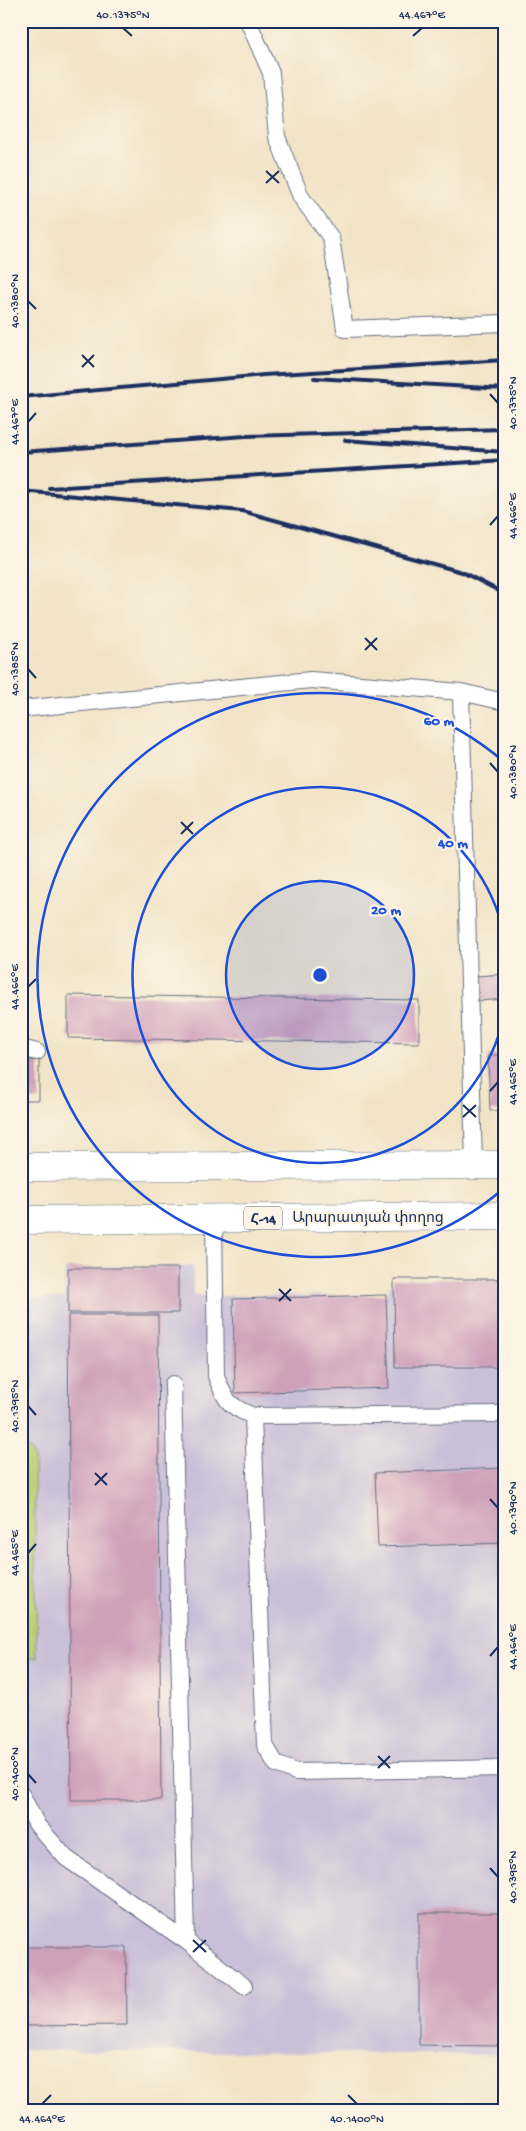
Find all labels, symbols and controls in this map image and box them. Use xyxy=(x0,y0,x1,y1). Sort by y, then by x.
text: 40.1375°N xyxy=(96,9,150,23)
text: 44.467°E xyxy=(399,9,446,23)
text: 40.1380°N xyxy=(9,274,23,328)
text: 40.1375°N xyxy=(507,376,521,430)
text: 44.467°E xyxy=(9,398,23,445)
text: 44.466°E xyxy=(507,493,521,539)
text: 40.1385°N xyxy=(9,642,23,696)
text: 60 m xyxy=(424,713,455,731)
text: 40.1380°N xyxy=(507,745,521,799)
text: 40 m xyxy=(437,835,468,853)
text: 20 m xyxy=(371,902,401,920)
text: 44.466°E xyxy=(9,964,23,1010)
centre of rings xyxy=(311,966,329,984)
text: 44.465°E xyxy=(507,1058,521,1105)
road number: Հ-14 xyxy=(244,1206,282,1230)
street label: Արարատյան փողոց xyxy=(292,1209,444,1228)
text: 40.1395°N xyxy=(9,1379,23,1432)
text: 40.1390°N xyxy=(507,1481,521,1535)
text: 44.465°E xyxy=(9,1529,23,1576)
text: 44.464°E xyxy=(507,1624,521,1670)
text: 40.1400°N xyxy=(9,1747,23,1801)
text: 40.1395°N xyxy=(507,1850,521,1903)
text: 44.464°E xyxy=(19,2113,65,2127)
text: 40.1400°N xyxy=(330,2113,384,2127)

